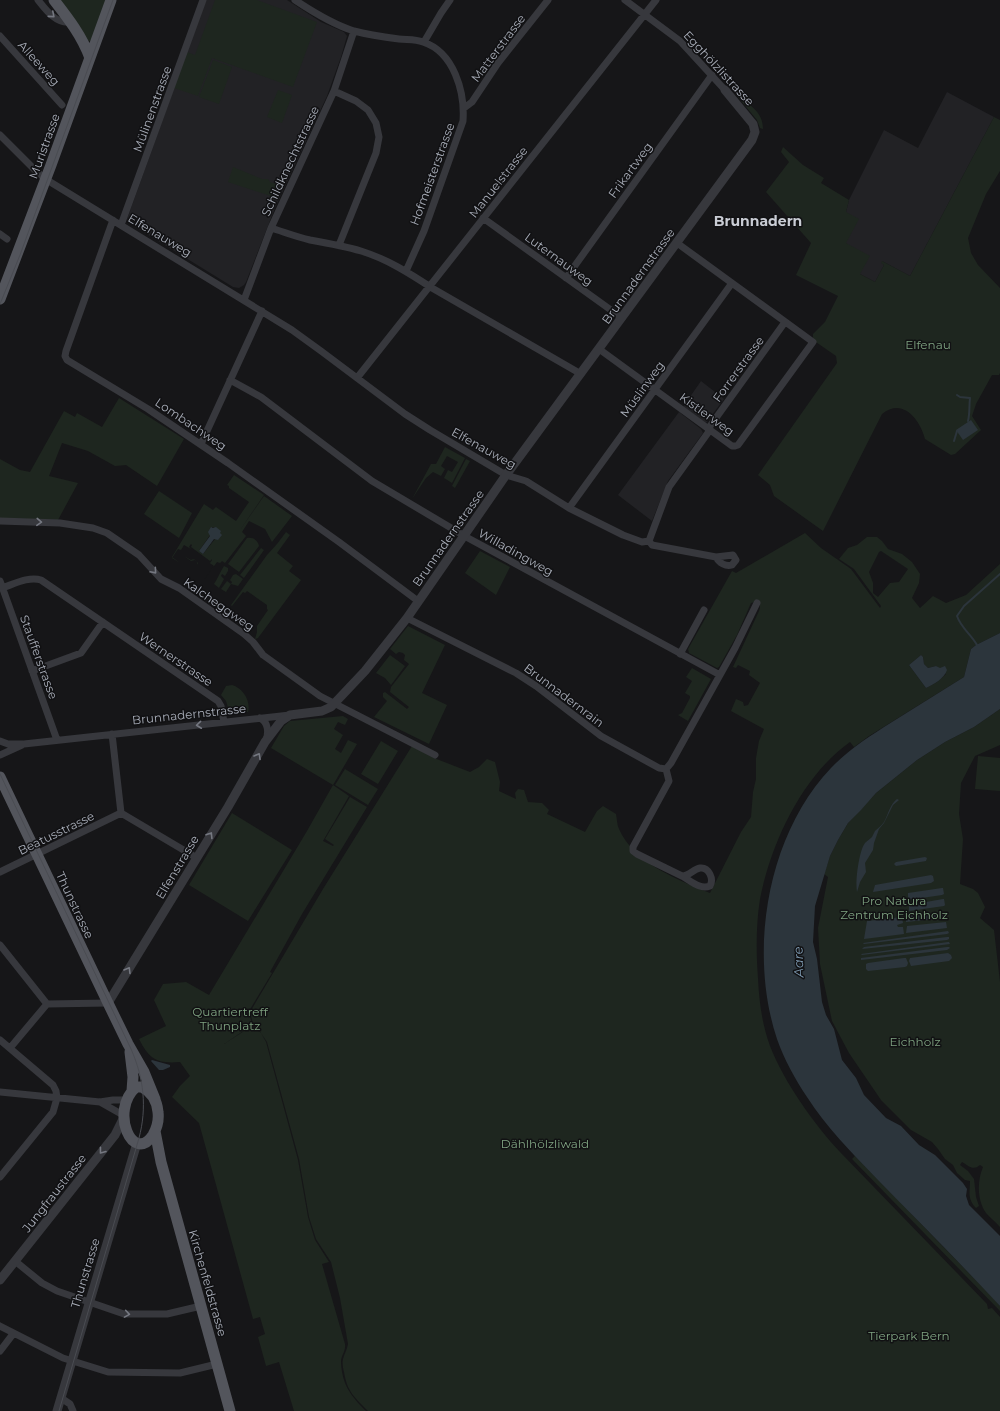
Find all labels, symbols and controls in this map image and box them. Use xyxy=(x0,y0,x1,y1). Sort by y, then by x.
one-way arrow xyxy=(47,10,55,17)
street label: Matterstrasse xyxy=(468,11,528,85)
street label: Egghölzlistrasse xyxy=(680,27,758,109)
street label: Alleeweg xyxy=(15,37,63,89)
street label: Mülinenstrasse xyxy=(129,64,175,154)
street label: Schildknechtstrasse xyxy=(258,103,322,219)
street label: Muristrasse xyxy=(25,111,63,181)
street label: Hofmeisterstrasse xyxy=(406,121,458,227)
street label: Frikartweg xyxy=(605,139,655,201)
street label: Manuelstrasse xyxy=(466,143,530,221)
street label: Elfenauweg xyxy=(125,210,195,260)
district label: Brunnadern xyxy=(714,212,802,230)
street label: Brunnadernstrasse xyxy=(598,225,678,327)
street label: Luternauweg xyxy=(522,229,596,289)
street label: Forrerstrasse xyxy=(709,333,767,405)
park label: Elfenau xyxy=(905,337,951,352)
street label: Müslinweg xyxy=(617,358,667,420)
street label: Kistlerweg xyxy=(677,389,737,439)
street label: Lombachweg xyxy=(152,395,230,453)
street label: Elfenauweg xyxy=(449,424,519,472)
street label: Brunnadernstrasse xyxy=(409,487,487,589)
one-way arrow xyxy=(36,518,42,527)
street label: Willadingweg xyxy=(476,525,556,579)
one-way arrow xyxy=(149,566,157,574)
street label: Kalcheggweg xyxy=(181,574,257,634)
street label: Staufferstrasse xyxy=(17,613,61,701)
street label: Wernerstrasse xyxy=(136,629,216,689)
street label: Brunnadernrain xyxy=(521,660,607,730)
street label: Brunnadernstrasse xyxy=(131,701,247,727)
one-way arrow xyxy=(196,720,202,729)
one-way arrow xyxy=(253,753,260,760)
street label: Beatusstrasse xyxy=(15,808,97,858)
street label: Elfenstrasse xyxy=(152,832,202,902)
one-way arrow xyxy=(206,832,213,839)
street label: Thunstrasse xyxy=(53,869,97,941)
park label: Pro Natura Zentrum Eichholz xyxy=(840,893,948,922)
water label: Aare xyxy=(789,946,807,979)
one-way arrow xyxy=(124,967,131,974)
park label: Quartiertreff Thunplatz xyxy=(192,1004,269,1033)
park label: Eichholz xyxy=(889,1034,941,1049)
park label: Dählhölzliwald xyxy=(501,1136,589,1151)
one-way arrow xyxy=(100,1147,107,1154)
street label: Jungfraustrasse xyxy=(18,1151,89,1236)
street label: Kirchenfeldstrasse xyxy=(186,1228,230,1338)
street label: Thunstrasse xyxy=(67,1236,103,1310)
one-way arrow xyxy=(123,1309,130,1318)
park label: Tierpark Bern xyxy=(868,1328,950,1343)

